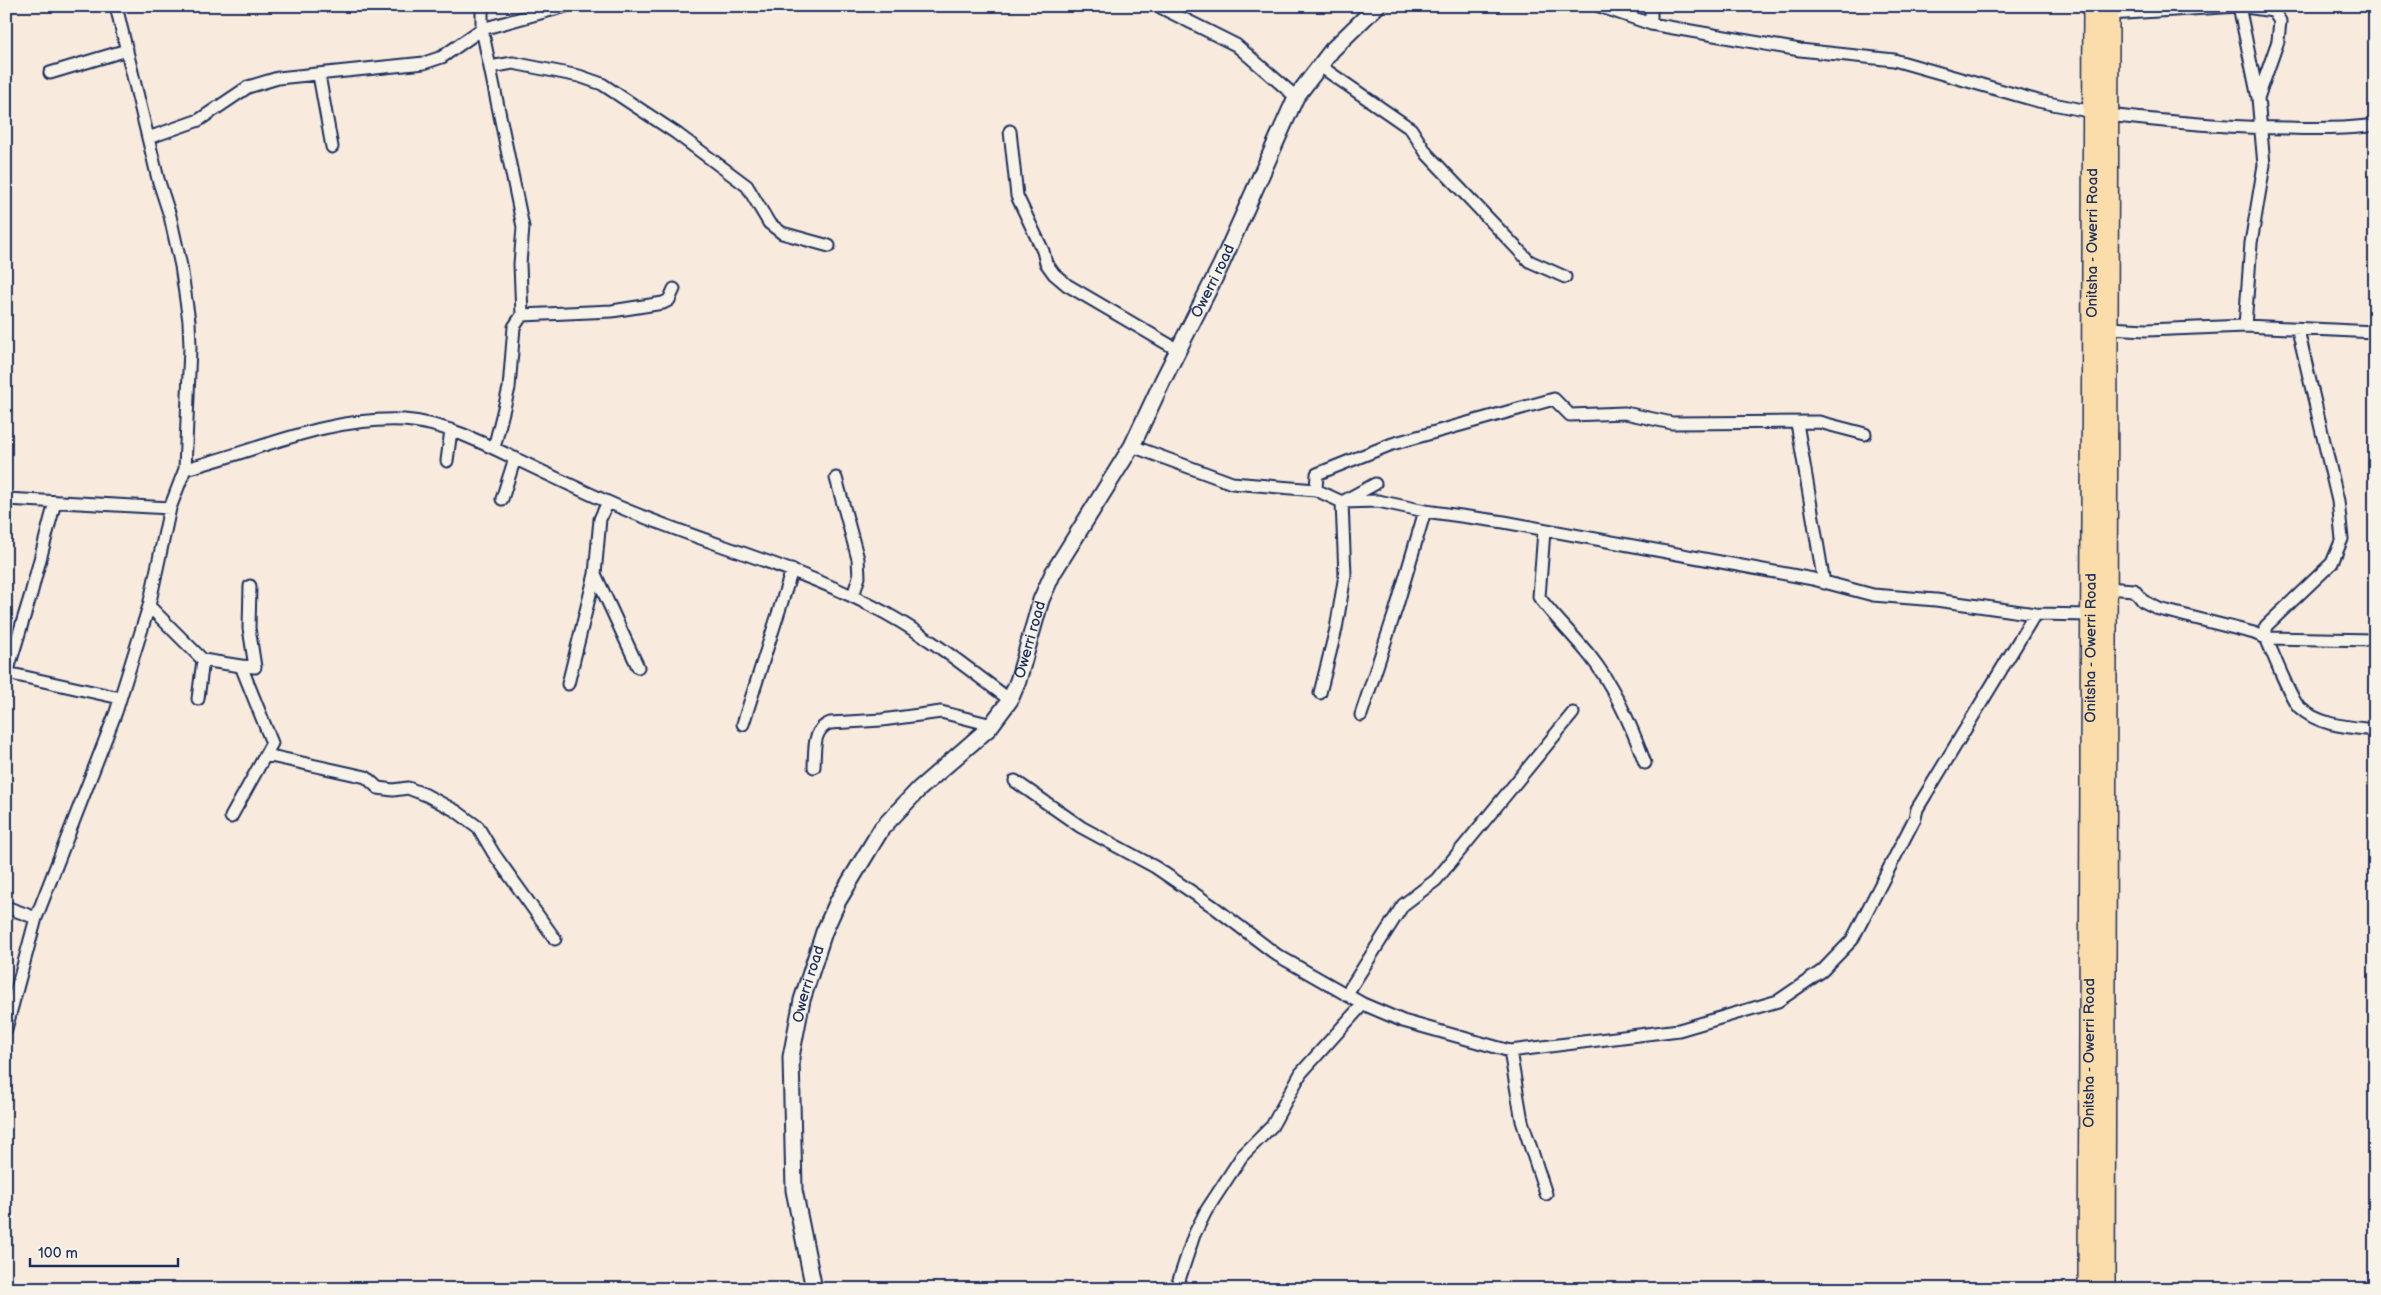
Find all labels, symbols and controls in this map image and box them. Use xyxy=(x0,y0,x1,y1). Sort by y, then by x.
street label: Onitsha - Owerri Road xyxy=(2083,168,2102,318)
street label: Owerri road xyxy=(1187,242,1239,321)
street label: Onitsha - Owerri Road xyxy=(2081,573,2101,723)
street label: Owerri road xyxy=(1010,599,1050,681)
street label: Owerri road xyxy=(789,943,829,1024)
street label: Onitsha - Owerri Road xyxy=(2080,978,2099,1128)
scale bar xyxy=(30,1235,178,1267)
text: 100 m xyxy=(38,1244,78,1263)

